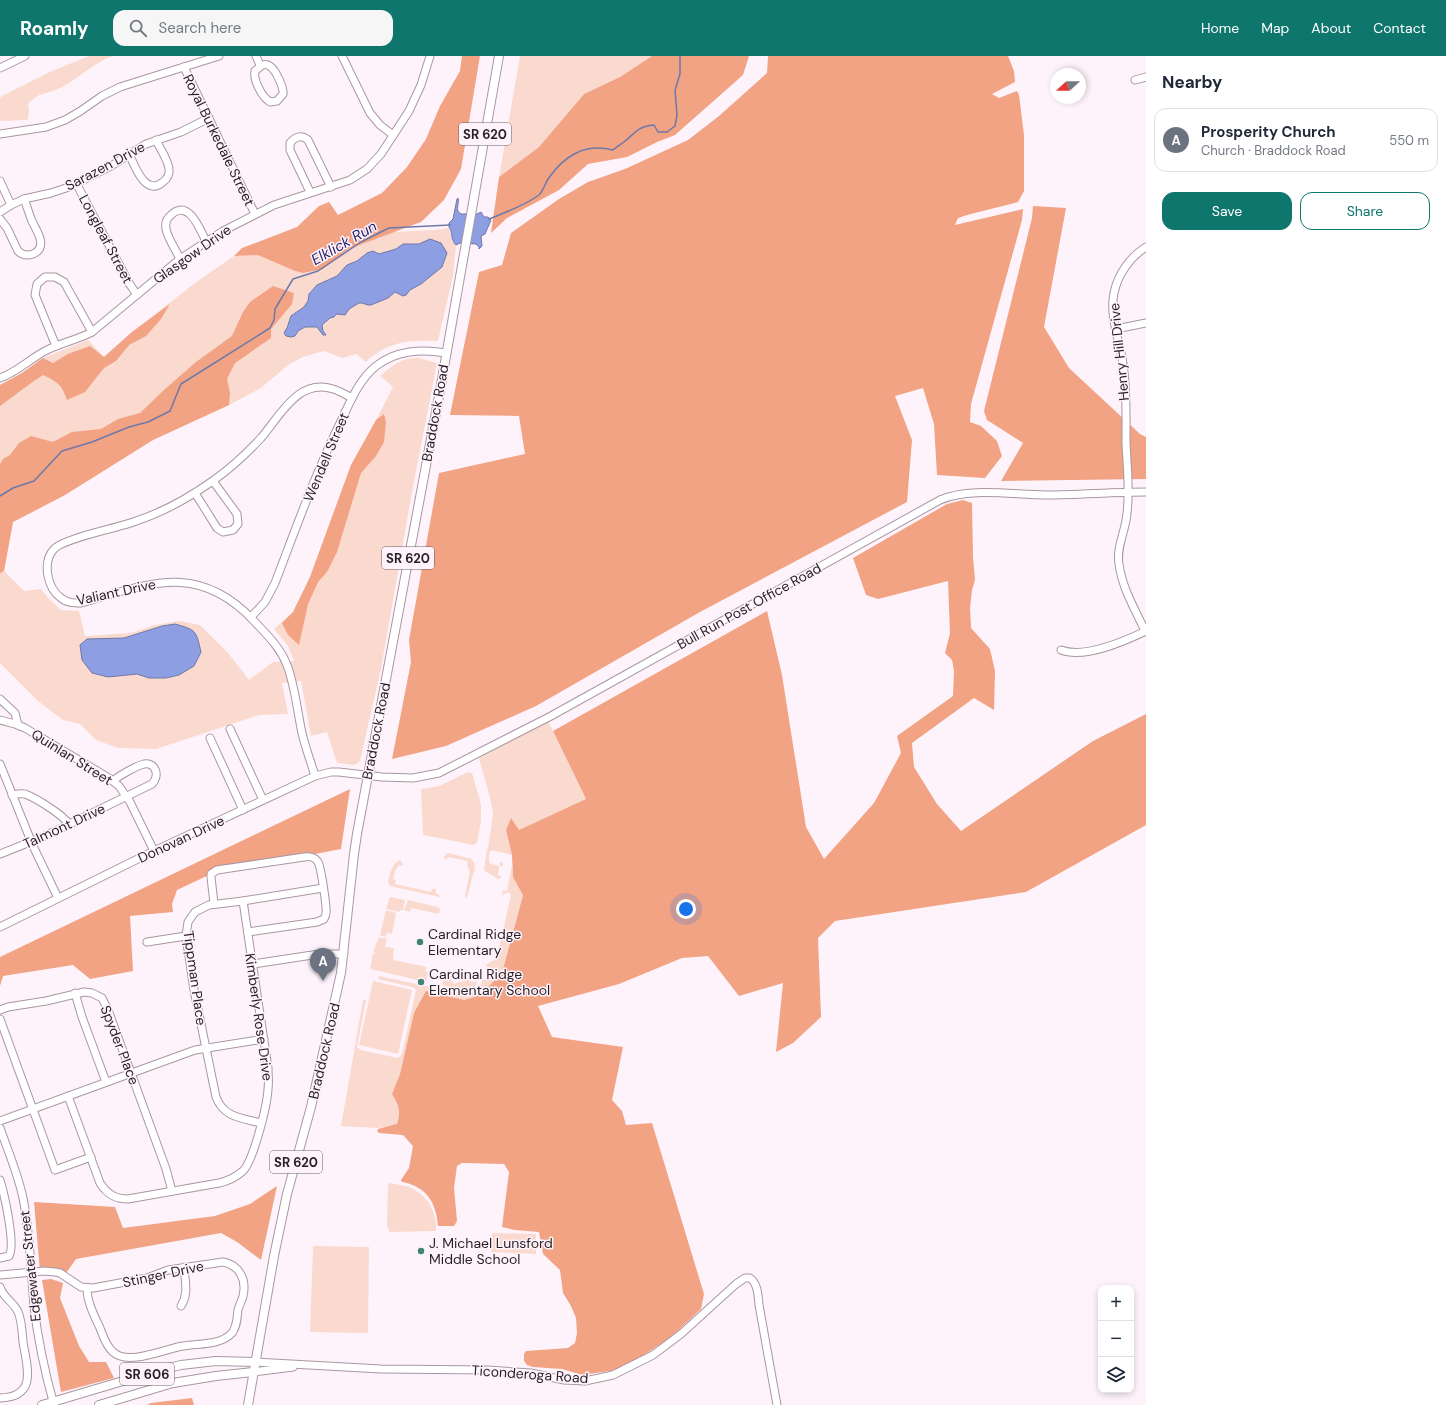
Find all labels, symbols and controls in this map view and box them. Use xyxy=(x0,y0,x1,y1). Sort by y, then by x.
search box xyxy=(113,10,393,46)
text: Roamly xyxy=(20,16,89,41)
icon: search xyxy=(127,17,149,39)
text: Search here xyxy=(159,18,241,38)
text: Home xyxy=(1201,19,1239,37)
text: Map xyxy=(1261,19,1289,37)
text: About xyxy=(1311,19,1351,37)
text: Contact xyxy=(1373,19,1426,37)
north arrow xyxy=(1050,68,1086,104)
street label: Royal Burkedale Street xyxy=(179,71,259,209)
text: Nearby xyxy=(1162,71,1222,93)
text: Prosperity Church xyxy=(1201,122,1336,142)
road number: SR 620 xyxy=(459,123,511,145)
text: A xyxy=(1171,132,1181,149)
text: 550 m xyxy=(1389,132,1429,149)
street label: Sarazen Drive xyxy=(62,137,148,195)
text: Church · Braddock Road xyxy=(1201,142,1346,159)
street label: Longleaf Street xyxy=(75,191,137,287)
button: Save xyxy=(1162,192,1292,230)
button: Share xyxy=(1300,192,1430,230)
water label: Elklick Run xyxy=(307,216,381,270)
street label: Glasgow Drive xyxy=(149,220,235,288)
street label: Henry Hill Drive xyxy=(1105,302,1133,402)
street label: Braddock Road xyxy=(418,363,452,463)
street label: Wendell Street xyxy=(299,410,353,504)
road number: SR 620 xyxy=(382,547,434,569)
street label: Bull Run Post Office Road xyxy=(674,559,824,653)
street label: Valiant Drive xyxy=(75,575,157,609)
street label: Braddock Road xyxy=(358,681,394,781)
street label: Quinlan Street xyxy=(28,725,116,789)
street label: Talmont Drive xyxy=(20,799,108,853)
street label: Donovan Drive xyxy=(135,811,227,867)
your location xyxy=(676,899,696,919)
place label: Cardinal Ridge Elementary xyxy=(428,925,521,959)
street label: Tippman Place xyxy=(179,930,211,1027)
marker: Cardinal Ridge Elementary xyxy=(415,937,425,947)
pin: A xyxy=(310,948,336,981)
street label: Kimberly Rose Drive xyxy=(241,952,277,1082)
place label: Cardinal Ridge Elementary School xyxy=(429,965,550,999)
marker: Cardinal Ridge Elementary School xyxy=(416,977,426,987)
street label: Braddock Road xyxy=(304,1001,344,1101)
street label: Spyder Place xyxy=(97,1003,143,1087)
road number: SR 620 xyxy=(270,1151,322,1173)
street label: Edgewater Street xyxy=(15,1210,45,1322)
place label: J. Michael Lunsford Middle School xyxy=(429,1234,553,1268)
marker: J. Michael Lunsford Middle School xyxy=(416,1246,426,1256)
street label: Stinger Drive xyxy=(121,1257,205,1291)
map controls xyxy=(1098,1285,1134,1393)
button: + xyxy=(1098,1285,1134,1321)
button: − xyxy=(1098,1321,1134,1357)
button: layers xyxy=(1098,1357,1134,1393)
street label: Ticonderoga Road xyxy=(471,1361,589,1387)
road number: SR 606 xyxy=(120,1363,174,1385)

